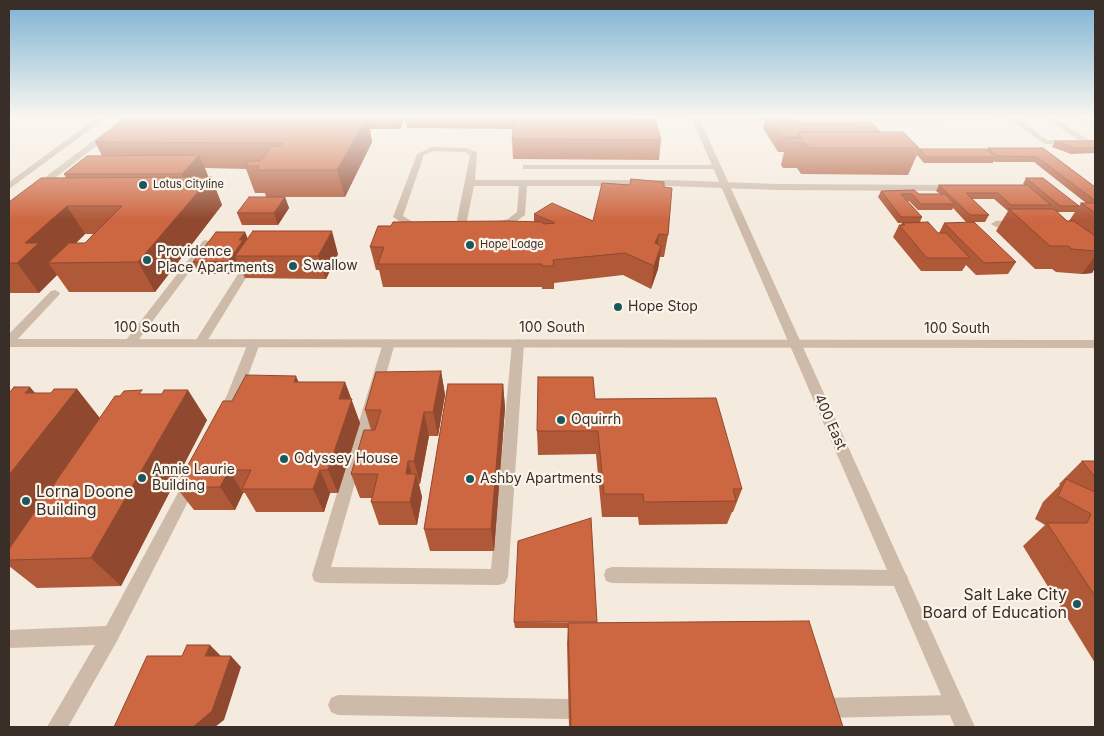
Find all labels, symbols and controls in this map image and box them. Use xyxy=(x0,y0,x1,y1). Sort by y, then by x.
place label: Lotus Cityline xyxy=(153,178,224,192)
marker: Lotus Cityline xyxy=(137,179,149,191)
place label: Hope Lodge xyxy=(480,238,544,252)
marker: Hope Lodge xyxy=(464,239,476,251)
place label: Providence Place Apartments xyxy=(157,244,274,276)
marker: Providence Place Apartments xyxy=(141,254,153,266)
place label: Swallow xyxy=(303,258,358,274)
marker: Swallow xyxy=(287,260,299,272)
place label: Hope Stop xyxy=(628,299,698,315)
marker: Hope Stop xyxy=(612,301,624,313)
street label: 100 South xyxy=(114,320,180,336)
street label: 100 South xyxy=(519,320,585,336)
street label: 100 South xyxy=(924,321,990,337)
street label: 400 East xyxy=(810,392,850,452)
place label: Oquirrh xyxy=(571,412,621,428)
marker: Oquirrh xyxy=(555,414,567,426)
place label: Odyssey House xyxy=(294,451,398,467)
marker: Odyssey House xyxy=(278,453,290,465)
place label: Annie Laurie Building xyxy=(152,462,235,494)
place label: Ashby Apartments xyxy=(480,471,602,487)
marker: Annie Laurie Building xyxy=(136,472,148,484)
marker: Ashby Apartments xyxy=(464,473,476,485)
place label: Lorna Doone Building xyxy=(36,482,133,520)
marker: Lorna Doone Building xyxy=(20,495,32,507)
place label: Salt Lake City Board of Education xyxy=(922,585,1067,623)
marker: Salt Lake City Board of Education xyxy=(1071,598,1083,610)

